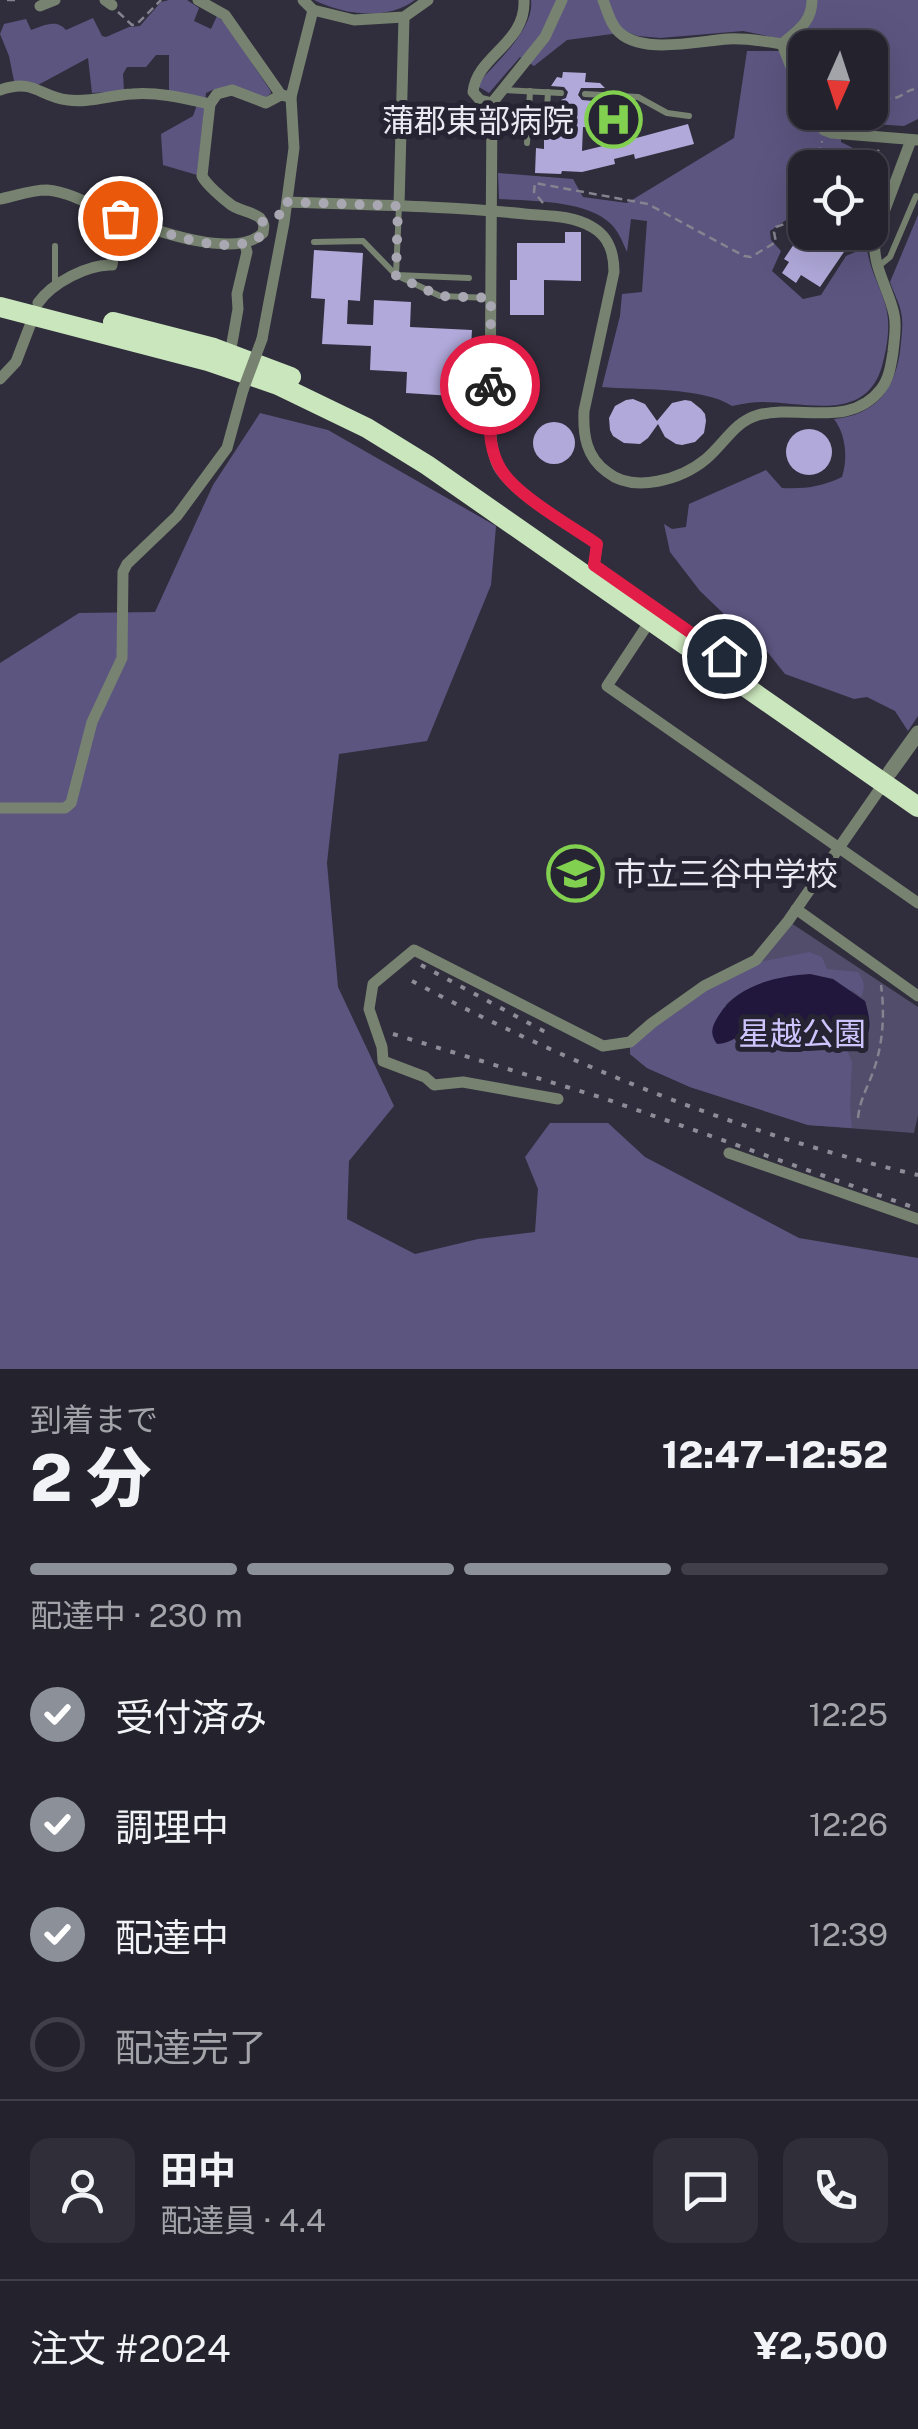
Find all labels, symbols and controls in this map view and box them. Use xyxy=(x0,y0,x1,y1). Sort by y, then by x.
north arrow xyxy=(788,30,888,130)
map controls xyxy=(788,30,888,250)
hospital icon: 蒲郡東部病院 xyxy=(583,90,643,150)
place label: 蒲郡東部病院 xyxy=(382,102,574,139)
button: locate xyxy=(788,150,888,250)
pin xyxy=(78,176,163,261)
icon: bag xyxy=(93,191,148,246)
courier xyxy=(440,335,540,435)
icon: bike xyxy=(463,358,518,413)
pin xyxy=(682,614,767,699)
icon: home xyxy=(697,629,752,684)
school or university icon: 市立三谷中学校 xyxy=(545,843,605,903)
place label: 市立三谷中学校 xyxy=(614,855,838,892)
park label: 星越公園 xyxy=(738,1015,866,1052)
text: 到着まで xyxy=(30,1401,158,1438)
text: 12:47–12:52 xyxy=(662,1432,888,1477)
text: 2 分 xyxy=(30,1439,152,1516)
text: 配達中 · 230 m xyxy=(30,1597,243,1634)
icon: check xyxy=(30,1687,85,1742)
text: 受付済み xyxy=(115,1695,267,1740)
text: 12:25 xyxy=(808,1696,888,1733)
icon: check xyxy=(30,1797,85,1852)
text: 調理中 xyxy=(115,1805,229,1850)
text: 12:26 xyxy=(809,1806,888,1843)
icon: check xyxy=(30,1907,85,1962)
text: 配達中 xyxy=(115,1915,229,1960)
text: 12:39 xyxy=(809,1916,888,1953)
text: 配達完了 xyxy=(115,2025,267,2070)
button: person xyxy=(30,2138,135,2243)
button: chat xyxy=(653,2138,758,2243)
button: phone xyxy=(783,2138,888,2243)
text: 田中 xyxy=(160,2148,236,2193)
text: 配達員 · 4.4 xyxy=(160,2202,326,2239)
text: ¥2,500 xyxy=(754,2323,888,2368)
text: 注文 #2024 xyxy=(30,2326,231,2371)

